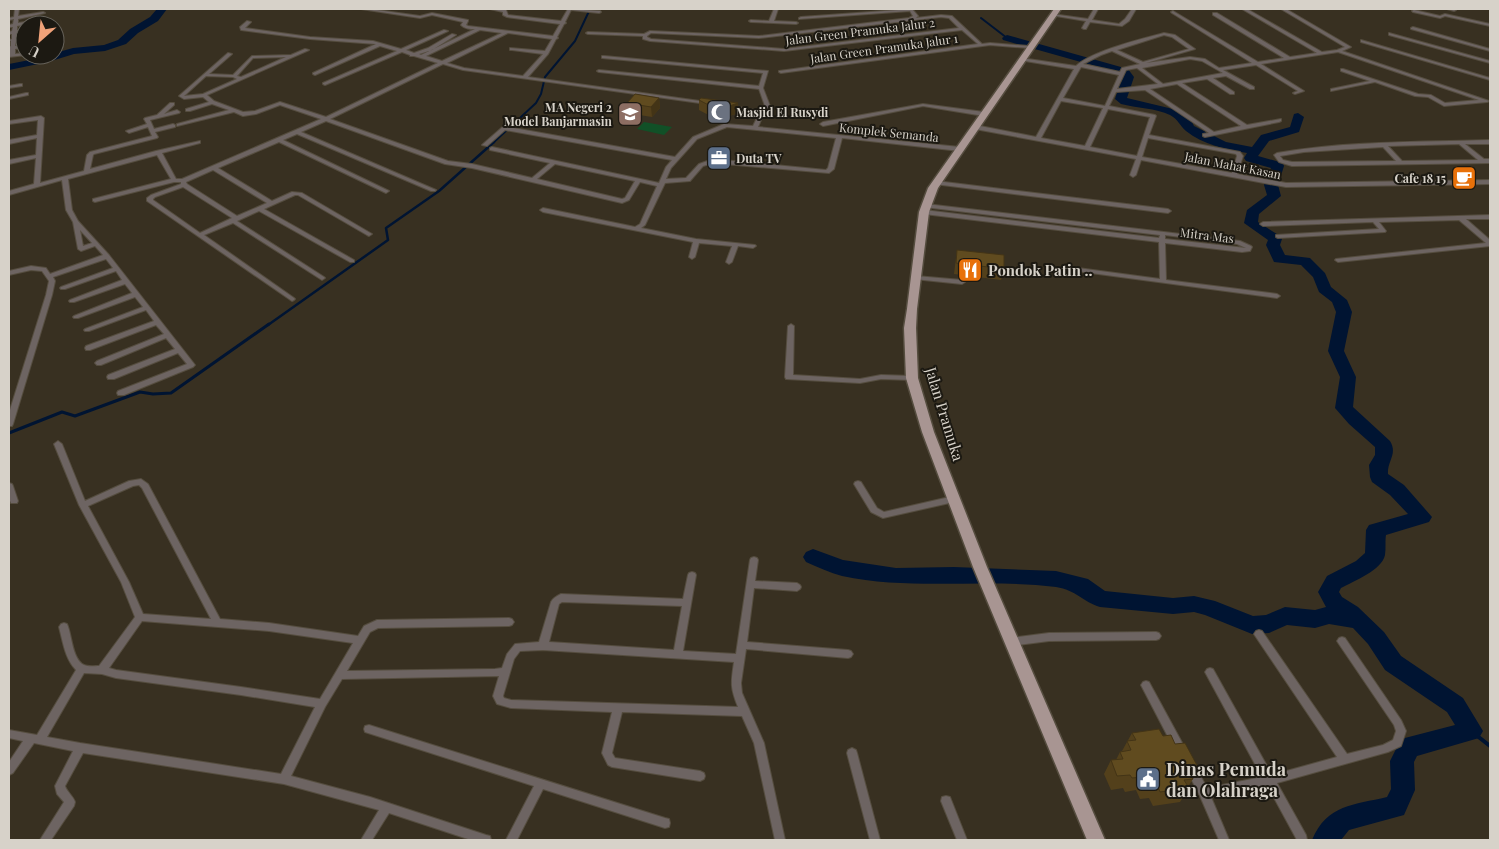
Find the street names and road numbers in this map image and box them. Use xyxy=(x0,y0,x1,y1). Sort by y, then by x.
street label: Jalan Green Pramuka Jalur 2 xyxy=(784,14,936,48)
street label: Jalan Green Pramuka Jalur 1 xyxy=(808,30,959,66)
street label: Komplek Semanda xyxy=(838,119,940,145)
street label: Jalan Mahat Kasan xyxy=(1182,148,1283,182)
street label: Mitra Mas xyxy=(1179,224,1235,246)
street label: Jalan Pramuka xyxy=(921,364,969,464)

